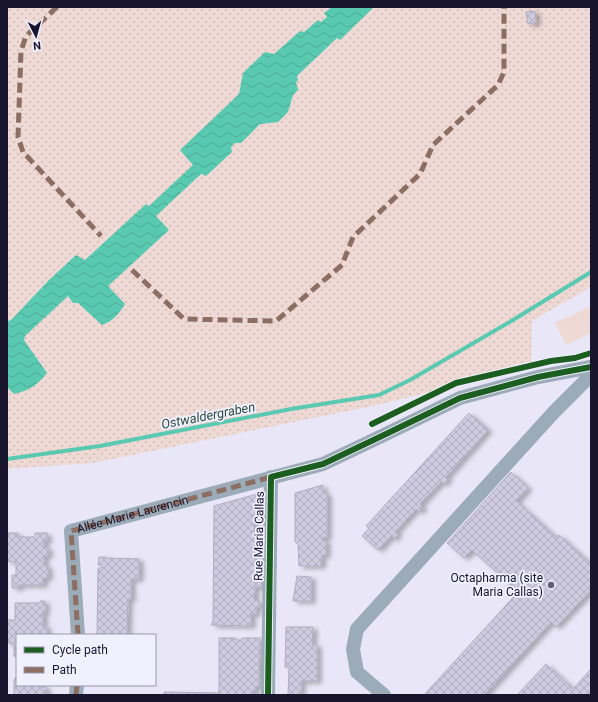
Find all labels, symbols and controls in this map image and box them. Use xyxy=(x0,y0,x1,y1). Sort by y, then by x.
north arrow xyxy=(16,16,56,56)
text: N xyxy=(32,39,42,52)
water label: Ostwaldergraben xyxy=(160,399,256,432)
street label: Rue Maria Callas xyxy=(251,491,267,581)
street label: Allée Marie Laurencin xyxy=(75,493,190,536)
place label: Octapharma (site Maria Callas) xyxy=(451,571,543,599)
marker: Octapharma (site Maria Callas) xyxy=(546,580,556,590)
legend xyxy=(16,634,156,686)
text: Cycle path xyxy=(52,643,108,657)
text: Path xyxy=(52,663,77,677)

